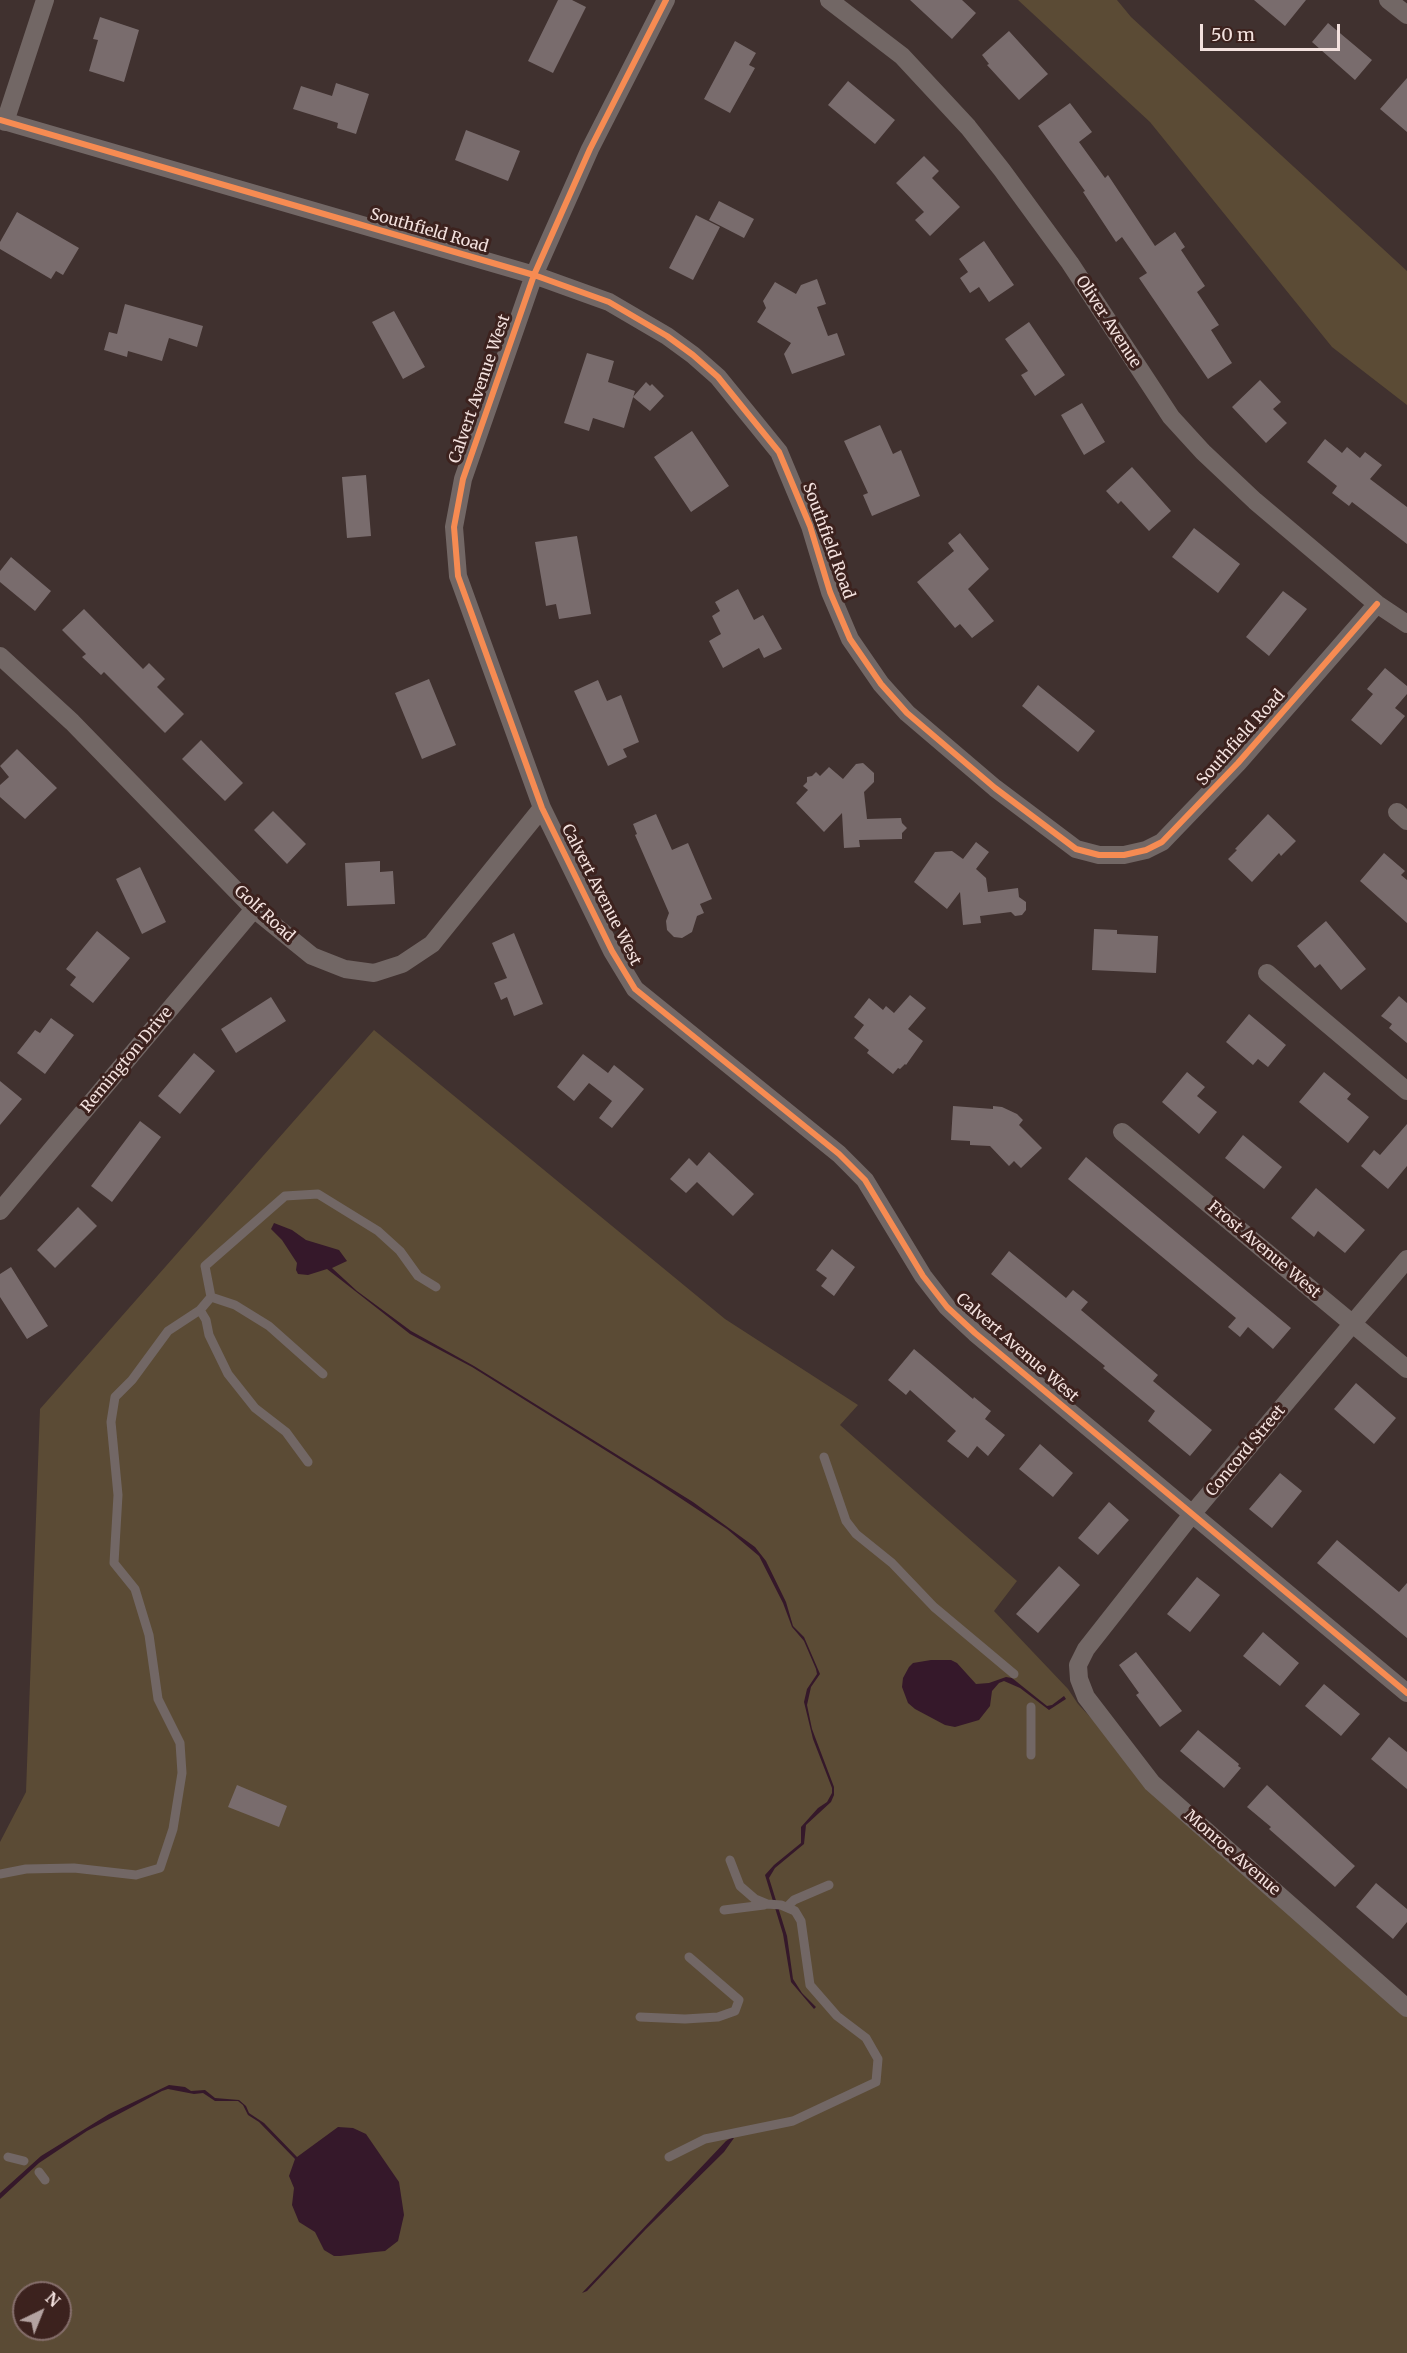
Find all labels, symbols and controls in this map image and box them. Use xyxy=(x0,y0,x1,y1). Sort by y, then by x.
scale bar xyxy=(1203,12,1342,50)
text: 50 m xyxy=(1211,23,1255,46)
street label: Southfield Road xyxy=(367,205,491,257)
street label: Oliver Avenue xyxy=(1071,272,1145,372)
street label: Calvert Avenue West xyxy=(445,312,515,466)
street label: Southfield Road xyxy=(798,480,858,602)
street label: Southfield Road xyxy=(1193,686,1289,790)
street label: Calvert Avenue West xyxy=(557,821,645,969)
street label: Golf Road xyxy=(230,882,298,946)
street label: Remington Drive xyxy=(77,1003,177,1117)
street label: Frost Avenue West xyxy=(1204,1197,1324,1303)
street label: Calvert Avenue West xyxy=(952,1289,1082,1407)
street label: Concord Street xyxy=(1202,1401,1290,1501)
street label: Monroe Avenue xyxy=(1180,1806,1284,1900)
north arrow xyxy=(12,2281,72,2341)
text: N xyxy=(41,2288,64,2311)

